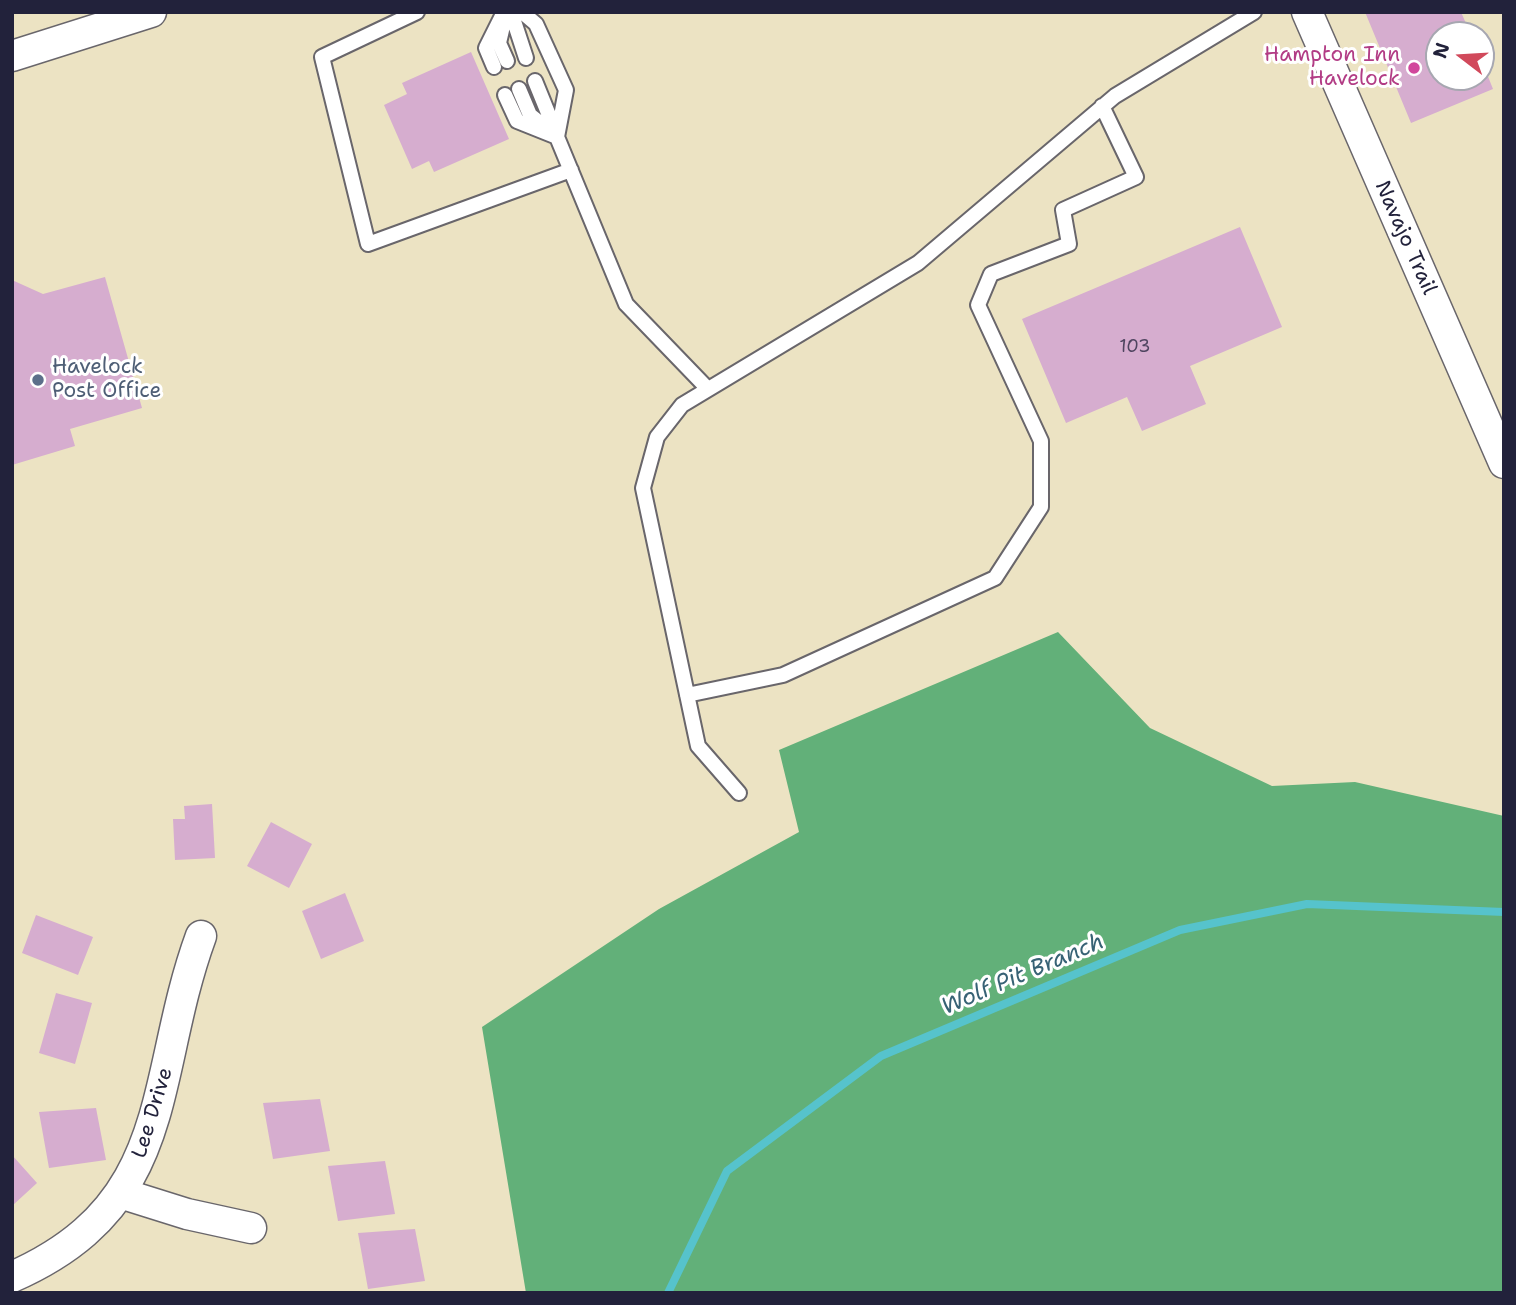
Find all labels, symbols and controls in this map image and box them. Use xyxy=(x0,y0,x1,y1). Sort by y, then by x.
north arrow xyxy=(1425,21,1495,91)
text: N xyxy=(1427,39,1456,61)
place label: Hampton Inn Havelock xyxy=(1264,43,1400,93)
marker: Hampton Inn Havelock xyxy=(1406,60,1422,76)
street label: Navajo Trail xyxy=(1369,177,1441,299)
house number: 103 xyxy=(1119,336,1151,358)
place label: Havelock Post Office xyxy=(52,355,161,405)
marker: Havelock Post Office xyxy=(30,372,46,388)
water label: Wolf Pit Branch xyxy=(938,928,1108,1022)
street label: Lee Drive xyxy=(127,1065,179,1161)

